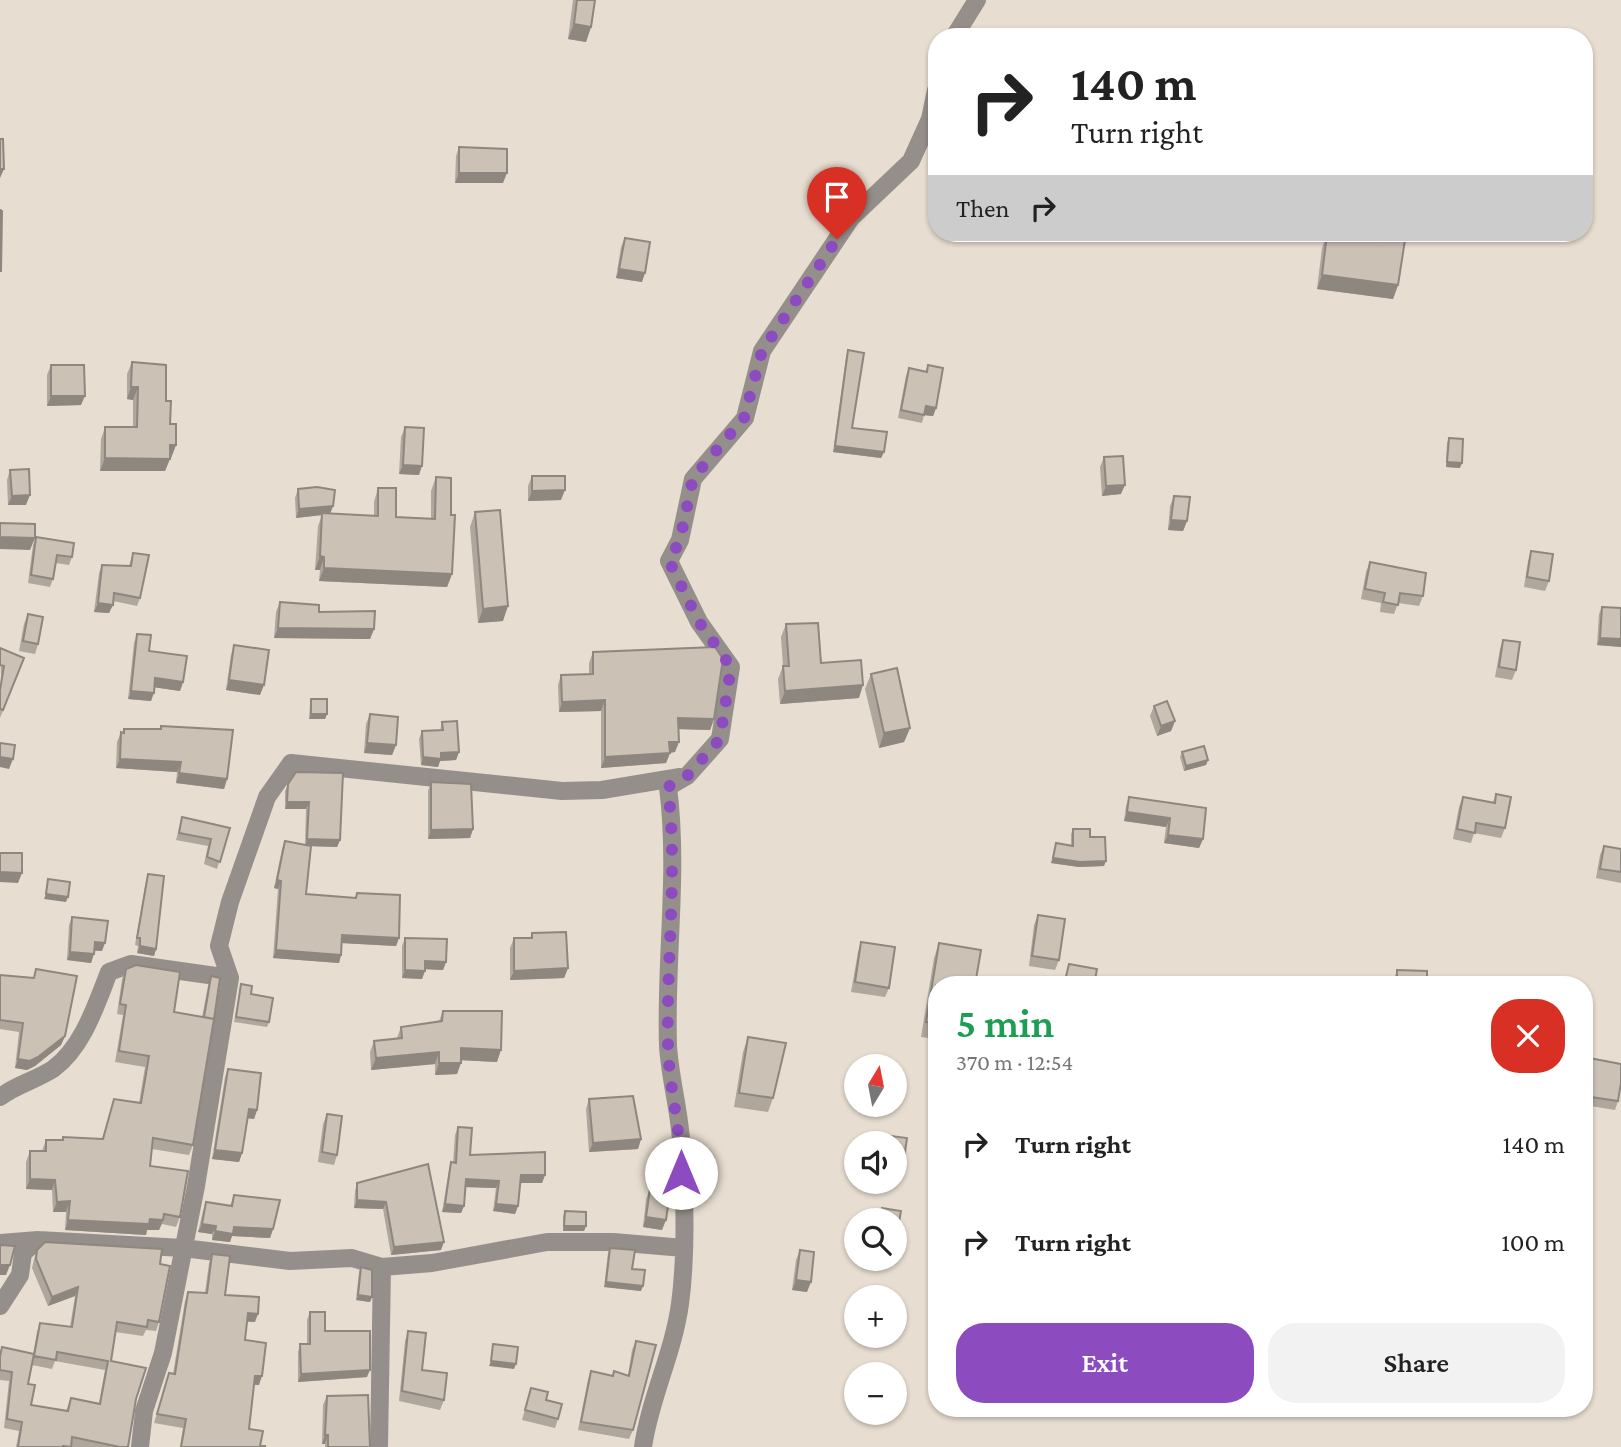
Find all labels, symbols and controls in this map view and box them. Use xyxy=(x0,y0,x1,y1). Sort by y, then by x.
icon: right xyxy=(956,56,1047,147)
text: 140 m xyxy=(1071,56,1196,111)
text: Turn right xyxy=(1071,114,1203,150)
pin xyxy=(807,167,867,239)
icon: arrive xyxy=(818,178,856,216)
icon: right xyxy=(1024,189,1062,227)
text: Then xyxy=(956,194,1010,223)
text: 5 min xyxy=(956,999,1054,1046)
button: close xyxy=(1491,999,1565,1073)
text: 370 m · 12:54 xyxy=(956,1049,1073,1075)
north arrow xyxy=(844,1054,906,1116)
map controls xyxy=(844,1054,907,1425)
icon: right xyxy=(956,1125,994,1163)
text: Turn right xyxy=(1015,1130,1131,1159)
text: 140 m xyxy=(1503,1130,1565,1159)
button: sound xyxy=(844,1131,907,1194)
position arrow xyxy=(644,1136,718,1210)
button: search xyxy=(844,1208,907,1271)
icon: right xyxy=(956,1223,994,1261)
text: Turn right xyxy=(1015,1228,1131,1257)
text: 100 m xyxy=(1501,1228,1565,1257)
button: + xyxy=(844,1285,907,1348)
button: Exit xyxy=(956,1323,1254,1403)
button: Share xyxy=(1268,1323,1565,1403)
button: − xyxy=(844,1362,907,1425)

